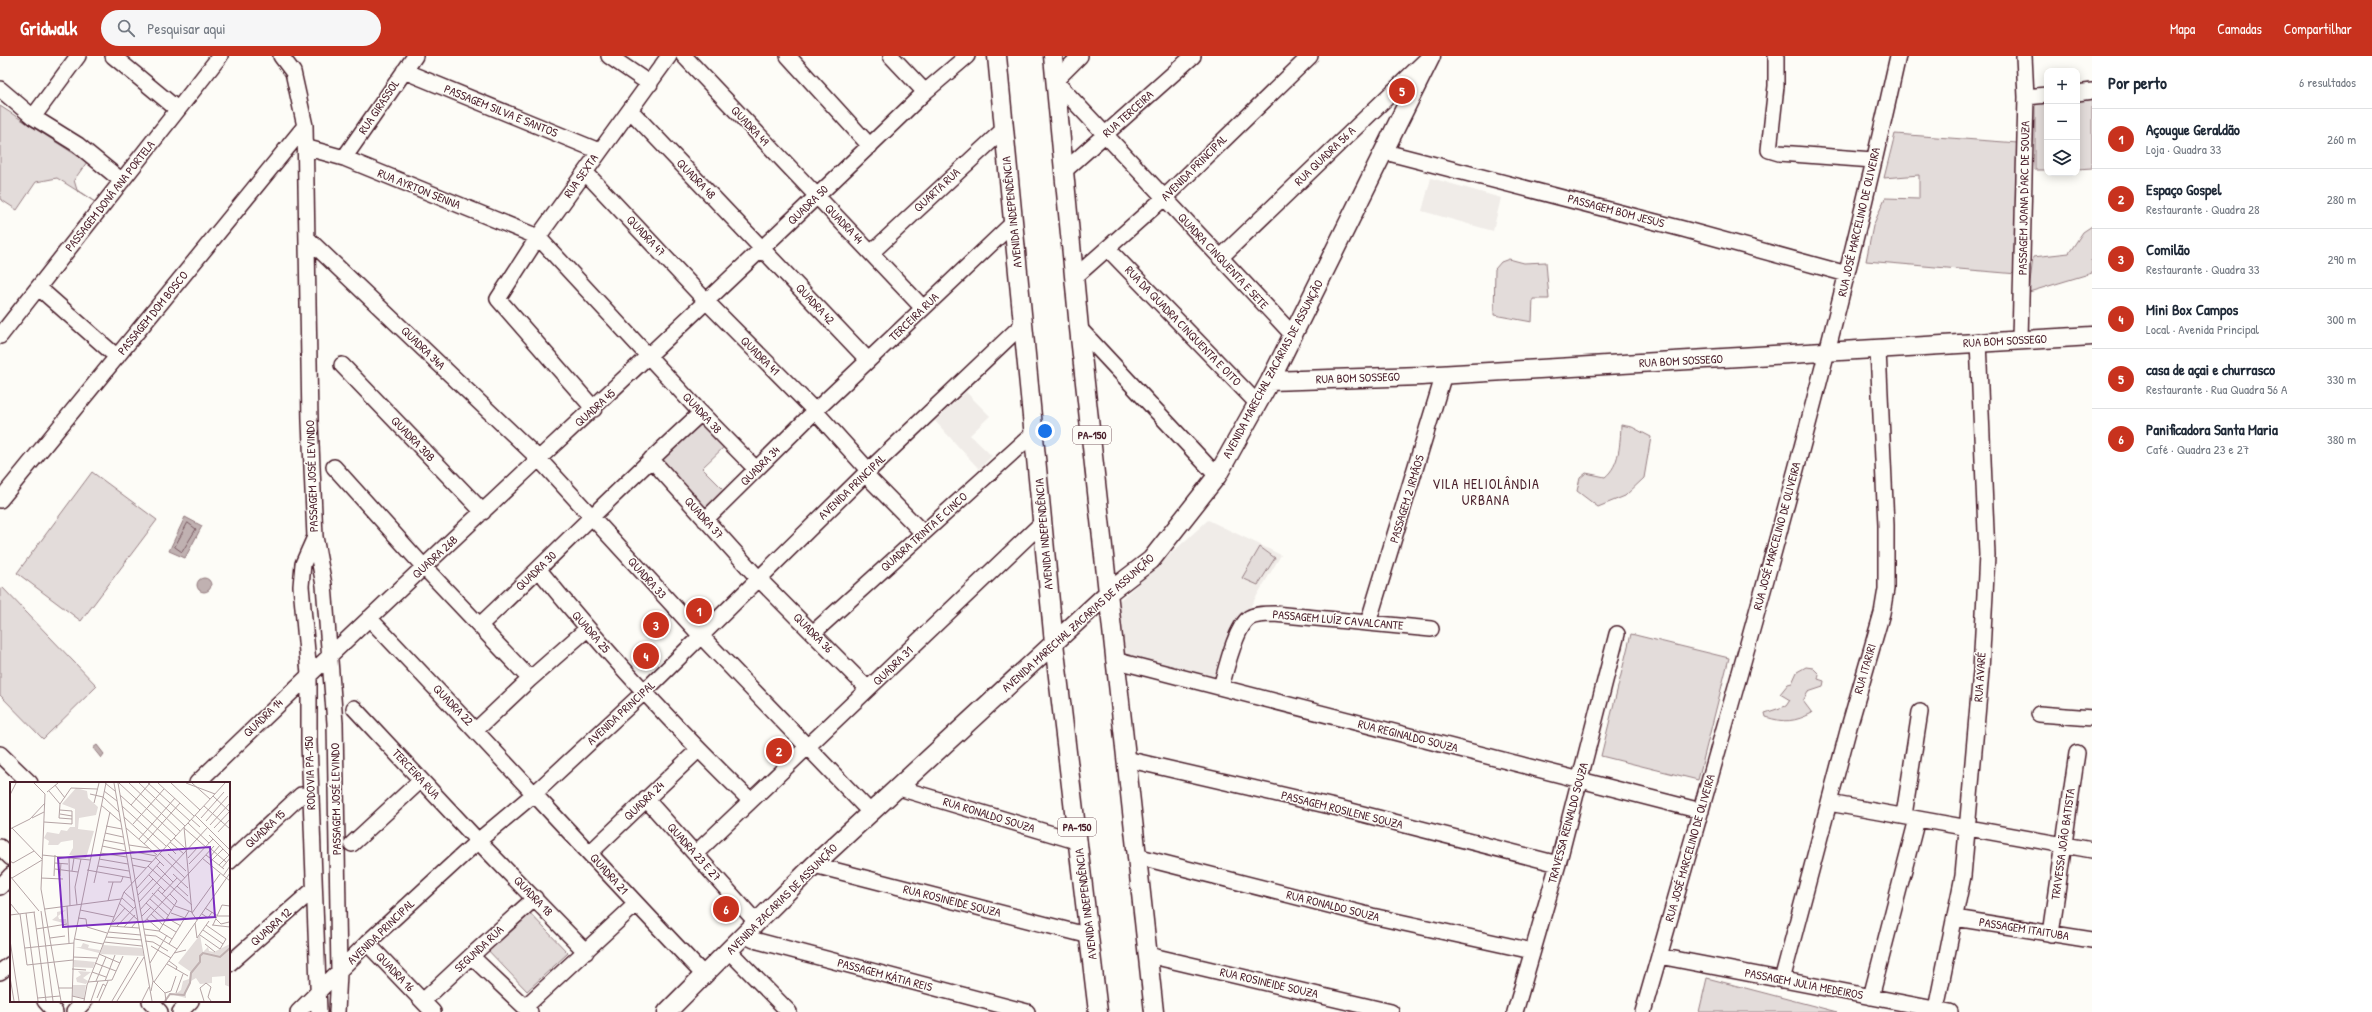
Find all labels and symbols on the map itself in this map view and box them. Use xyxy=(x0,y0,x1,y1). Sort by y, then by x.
street label: RUA GIRASSOL xyxy=(354,76,403,137)
pin: 5 xyxy=(1389,76,1415,106)
street label: PASSAGEM SILVA E SANTOS xyxy=(442,80,561,141)
street label: RUA TERCEIRA xyxy=(1099,86,1157,141)
street label: QUADRA 49 xyxy=(727,102,774,150)
street label: PASSAGEM JOANA D'ARC DE SOUZA xyxy=(2014,121,2033,275)
street label: RUA QUADRA 56 A xyxy=(1290,122,1359,189)
street label: AVENIDA PRINCIPAL xyxy=(1157,130,1231,205)
street label: PASSAGEM DONÁ ANA PORTELA xyxy=(61,136,159,255)
street label: RUA JOSÉ MARCELINO DE OLIVEIRA xyxy=(1833,145,1884,298)
street label: RUA SEXTA xyxy=(559,150,602,201)
street label: QUADRA 48 xyxy=(673,155,720,202)
street label: AVENIDA INDEPENDÊNCIA xyxy=(997,155,1026,269)
street label: RUA AYRTON SENNA xyxy=(375,164,463,213)
street label: QUARTA RUA xyxy=(910,164,964,216)
street label: QUADRA 50 xyxy=(784,181,832,228)
street label: PASSAGEM BOM JESUS xyxy=(1566,189,1667,232)
street label: QUADRA 44 xyxy=(821,200,868,248)
street label: QUADRA CINQUENTA E SETE xyxy=(1174,209,1273,313)
street label: QUADRA 47 xyxy=(623,211,670,260)
street label: RUA DA QUADRA CINQUENTA E OITO xyxy=(1121,262,1246,390)
street label: PASSAGEM DOM BOSCO xyxy=(114,267,192,358)
street label: AVENIDA MARECHAL ZACARIAS DE ASSUNÇÃO xyxy=(1218,276,1327,461)
street label: QUADRA 42 xyxy=(792,280,839,328)
street label: TERCEIRA RUA xyxy=(885,289,942,345)
street label: QUADRA 34A xyxy=(397,322,449,373)
street label: RUA BOM SOSSEGO xyxy=(1962,330,2048,351)
street label: QUADRA 41 xyxy=(737,332,784,379)
street label: RUA BOM SOSSEGO xyxy=(1638,350,1724,371)
street label: RUA BOM SOSSEGO xyxy=(1316,368,1401,387)
street label: QUADRA 45 xyxy=(571,385,619,431)
street label: QUADRA 38 xyxy=(679,388,726,437)
street label: QUADRA 30B xyxy=(387,412,439,465)
street label: PASSAGEM JOSÉ LEVINDO xyxy=(301,419,322,532)
your location xyxy=(1035,421,1055,441)
road number: PA-150 xyxy=(1073,426,1111,444)
street label: QUADRA 34 xyxy=(736,442,784,489)
street label: AVENIDA PRINCIPAL xyxy=(814,450,889,523)
street label: PASSAGEM 2 IRMÃOS xyxy=(1385,452,1428,545)
street label: RUA JOSÉ MARCELINO DE OLIVEIRA xyxy=(1749,460,1805,612)
district label: VILA HELIOLÂNDIA URBANA xyxy=(1432,474,1540,509)
street label: AVENIDA INDEPENDÊNCIA xyxy=(1030,478,1057,590)
street label: QUADRA TRINTA E CINCO xyxy=(876,488,971,575)
street label: QUADRA 37 xyxy=(681,493,728,542)
street label: QUADRA 26B xyxy=(408,531,461,582)
street label: QUADRA 30 xyxy=(511,547,560,594)
street label: AVENIDA MARECHAL ZACARIAS DE ASSUNÇÃO xyxy=(998,549,1158,696)
street label: QUADRA 33 xyxy=(624,553,671,602)
pin: 1 xyxy=(686,596,712,626)
street label: PASSAGEM LUÍZ CAVALCANTE xyxy=(1272,605,1405,634)
street label: QUADRA 25 xyxy=(568,607,614,656)
street label: QUADRA 36 xyxy=(790,609,837,657)
pin: 3 xyxy=(643,610,669,640)
pin: 4 xyxy=(633,641,659,671)
street label: QUADRA 31 xyxy=(869,642,916,689)
street label: RUA ITARIRI xyxy=(1849,642,1880,696)
street label: RUA AVARÉ xyxy=(1969,651,1990,702)
street label: AVENIDA PRINCIPAL xyxy=(583,676,659,749)
street label: QUADRA 22 xyxy=(429,680,478,729)
street label: QUADRA 14 xyxy=(239,694,287,741)
street label: RUA REGINALDO SOUZA xyxy=(1356,715,1460,756)
street label: RODOVIA PA-150 xyxy=(300,736,319,810)
pin: 2 xyxy=(766,736,792,766)
street label: PASSAGEM JOSÉ LEVINDO xyxy=(326,742,345,855)
street label: TERCEIRA RUA xyxy=(389,745,444,803)
street label: TRAVESSA REINALDO SOUZA xyxy=(1543,760,1592,885)
street label: RUA JOSÉ MARCELINO DE OLIVEIRA xyxy=(1660,772,1719,924)
street label: QUADRA 24 xyxy=(620,777,668,824)
inset map xyxy=(10,782,230,1002)
street label: PASSAGEM ROSILENE SOUZA xyxy=(1279,786,1405,833)
street label: TRAVESSA JOÃO BATISTA xyxy=(2046,787,2079,901)
street label: RUA RONALDO SOUZA xyxy=(941,792,1037,837)
street label: QUADRA 15 xyxy=(241,806,289,852)
road number: PA-150 xyxy=(1058,818,1096,836)
street label: QUADRA 23 E 27 xyxy=(663,819,725,885)
street label: AVENIDA ZACARIAS DE ASSUNÇÃO xyxy=(722,839,841,958)
street label: AVENIDA INDEPENDÊNCIA xyxy=(1070,847,1101,961)
street label: QUADRA 21 xyxy=(586,849,632,898)
street label: QUADRA 18 xyxy=(510,872,557,919)
street label: RUA ROSINEIDE SOUZA xyxy=(901,880,1003,921)
street label: RUA RONALDO SOUZA xyxy=(1285,886,1382,925)
pin: 6 xyxy=(713,894,739,924)
street label: AVENIDA PRINCIPAL xyxy=(343,895,418,968)
street label: QUADRA 12 xyxy=(246,903,295,950)
street label: PASSAGEM ITAITUBA xyxy=(1978,913,2070,944)
street label: SEGUNDA RUA xyxy=(450,921,507,976)
street label: QUADRA 16 xyxy=(372,948,419,995)
street label: PASSAGEM KÁTIA REIS xyxy=(836,954,935,996)
street label: RUA ROSINEIDE SOUZA xyxy=(1218,963,1320,1002)
street label: PASSAGEM JULIA MEDEIROS xyxy=(1743,964,1865,1003)

